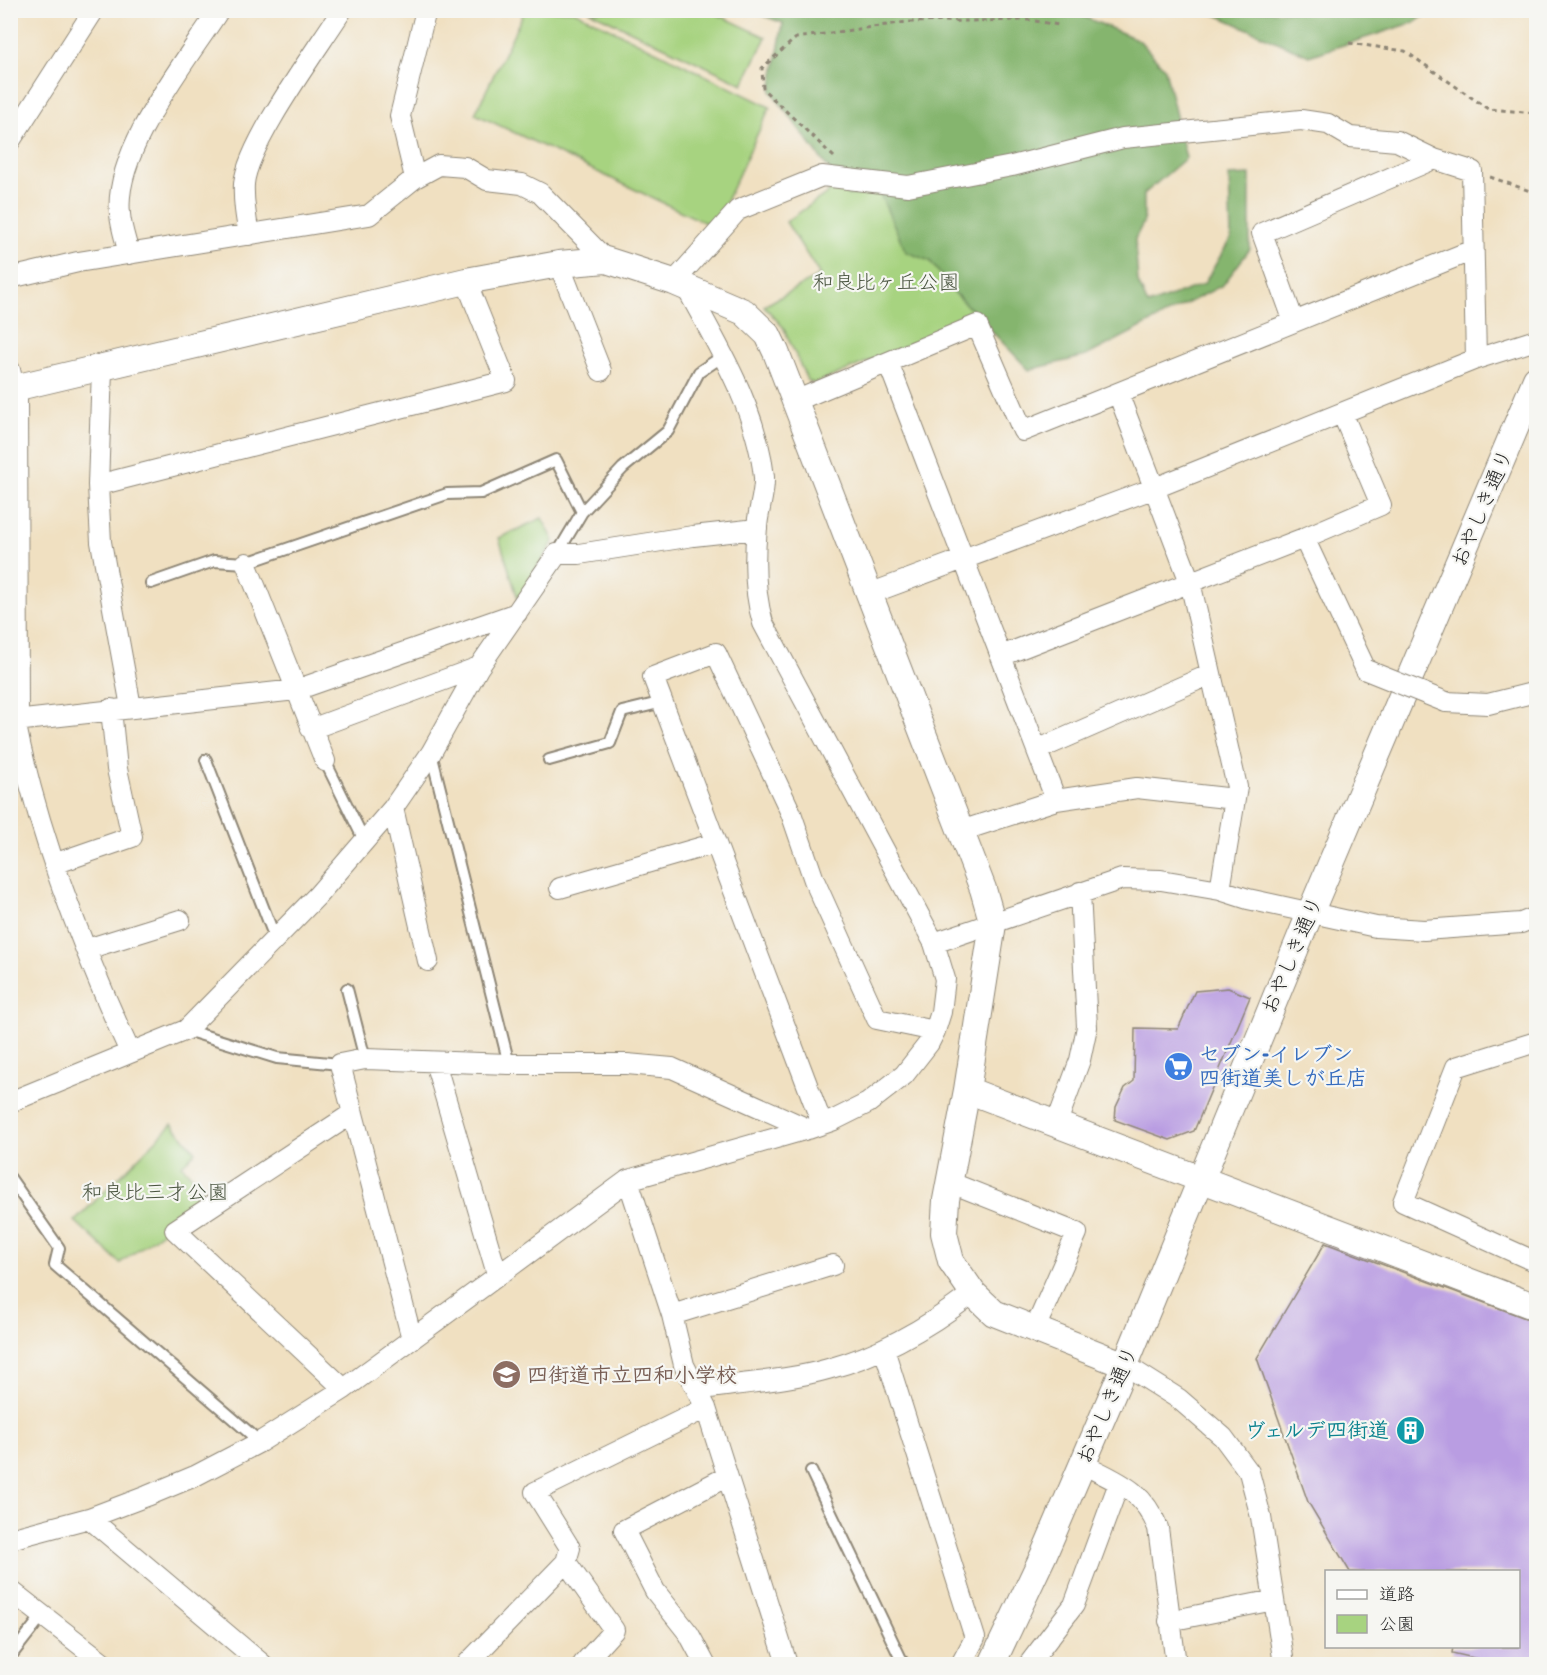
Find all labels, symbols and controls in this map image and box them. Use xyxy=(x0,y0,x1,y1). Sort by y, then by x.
park label: 和良比ヶ丘公園 xyxy=(813,270,960,300)
street label: おやしき通り xyxy=(1446,445,1523,573)
street label: おやしき通り xyxy=(1256,892,1333,1020)
place label: セブン-イレブン 四街道美しが丘店 xyxy=(1199,1042,1367,1096)
supermarket icon: セブン-イレブン 四街道美しが丘店 xyxy=(1162,1050,1194,1082)
park label: 和良比三才公園 xyxy=(82,1180,229,1210)
street label: おやしき通り xyxy=(1071,1342,1148,1470)
school or university icon: 四街道市立四和小学校 xyxy=(490,1359,522,1391)
place label: 四街道市立四和小学校 xyxy=(527,1363,737,1393)
building icon: ヴェルデ四街道 xyxy=(1394,1414,1426,1446)
place label: ヴェルデ四街道 xyxy=(1245,1418,1389,1448)
legend xyxy=(1325,1570,1520,1648)
text: 道路 xyxy=(1379,1584,1415,1609)
text: 公園 xyxy=(1379,1614,1415,1639)

